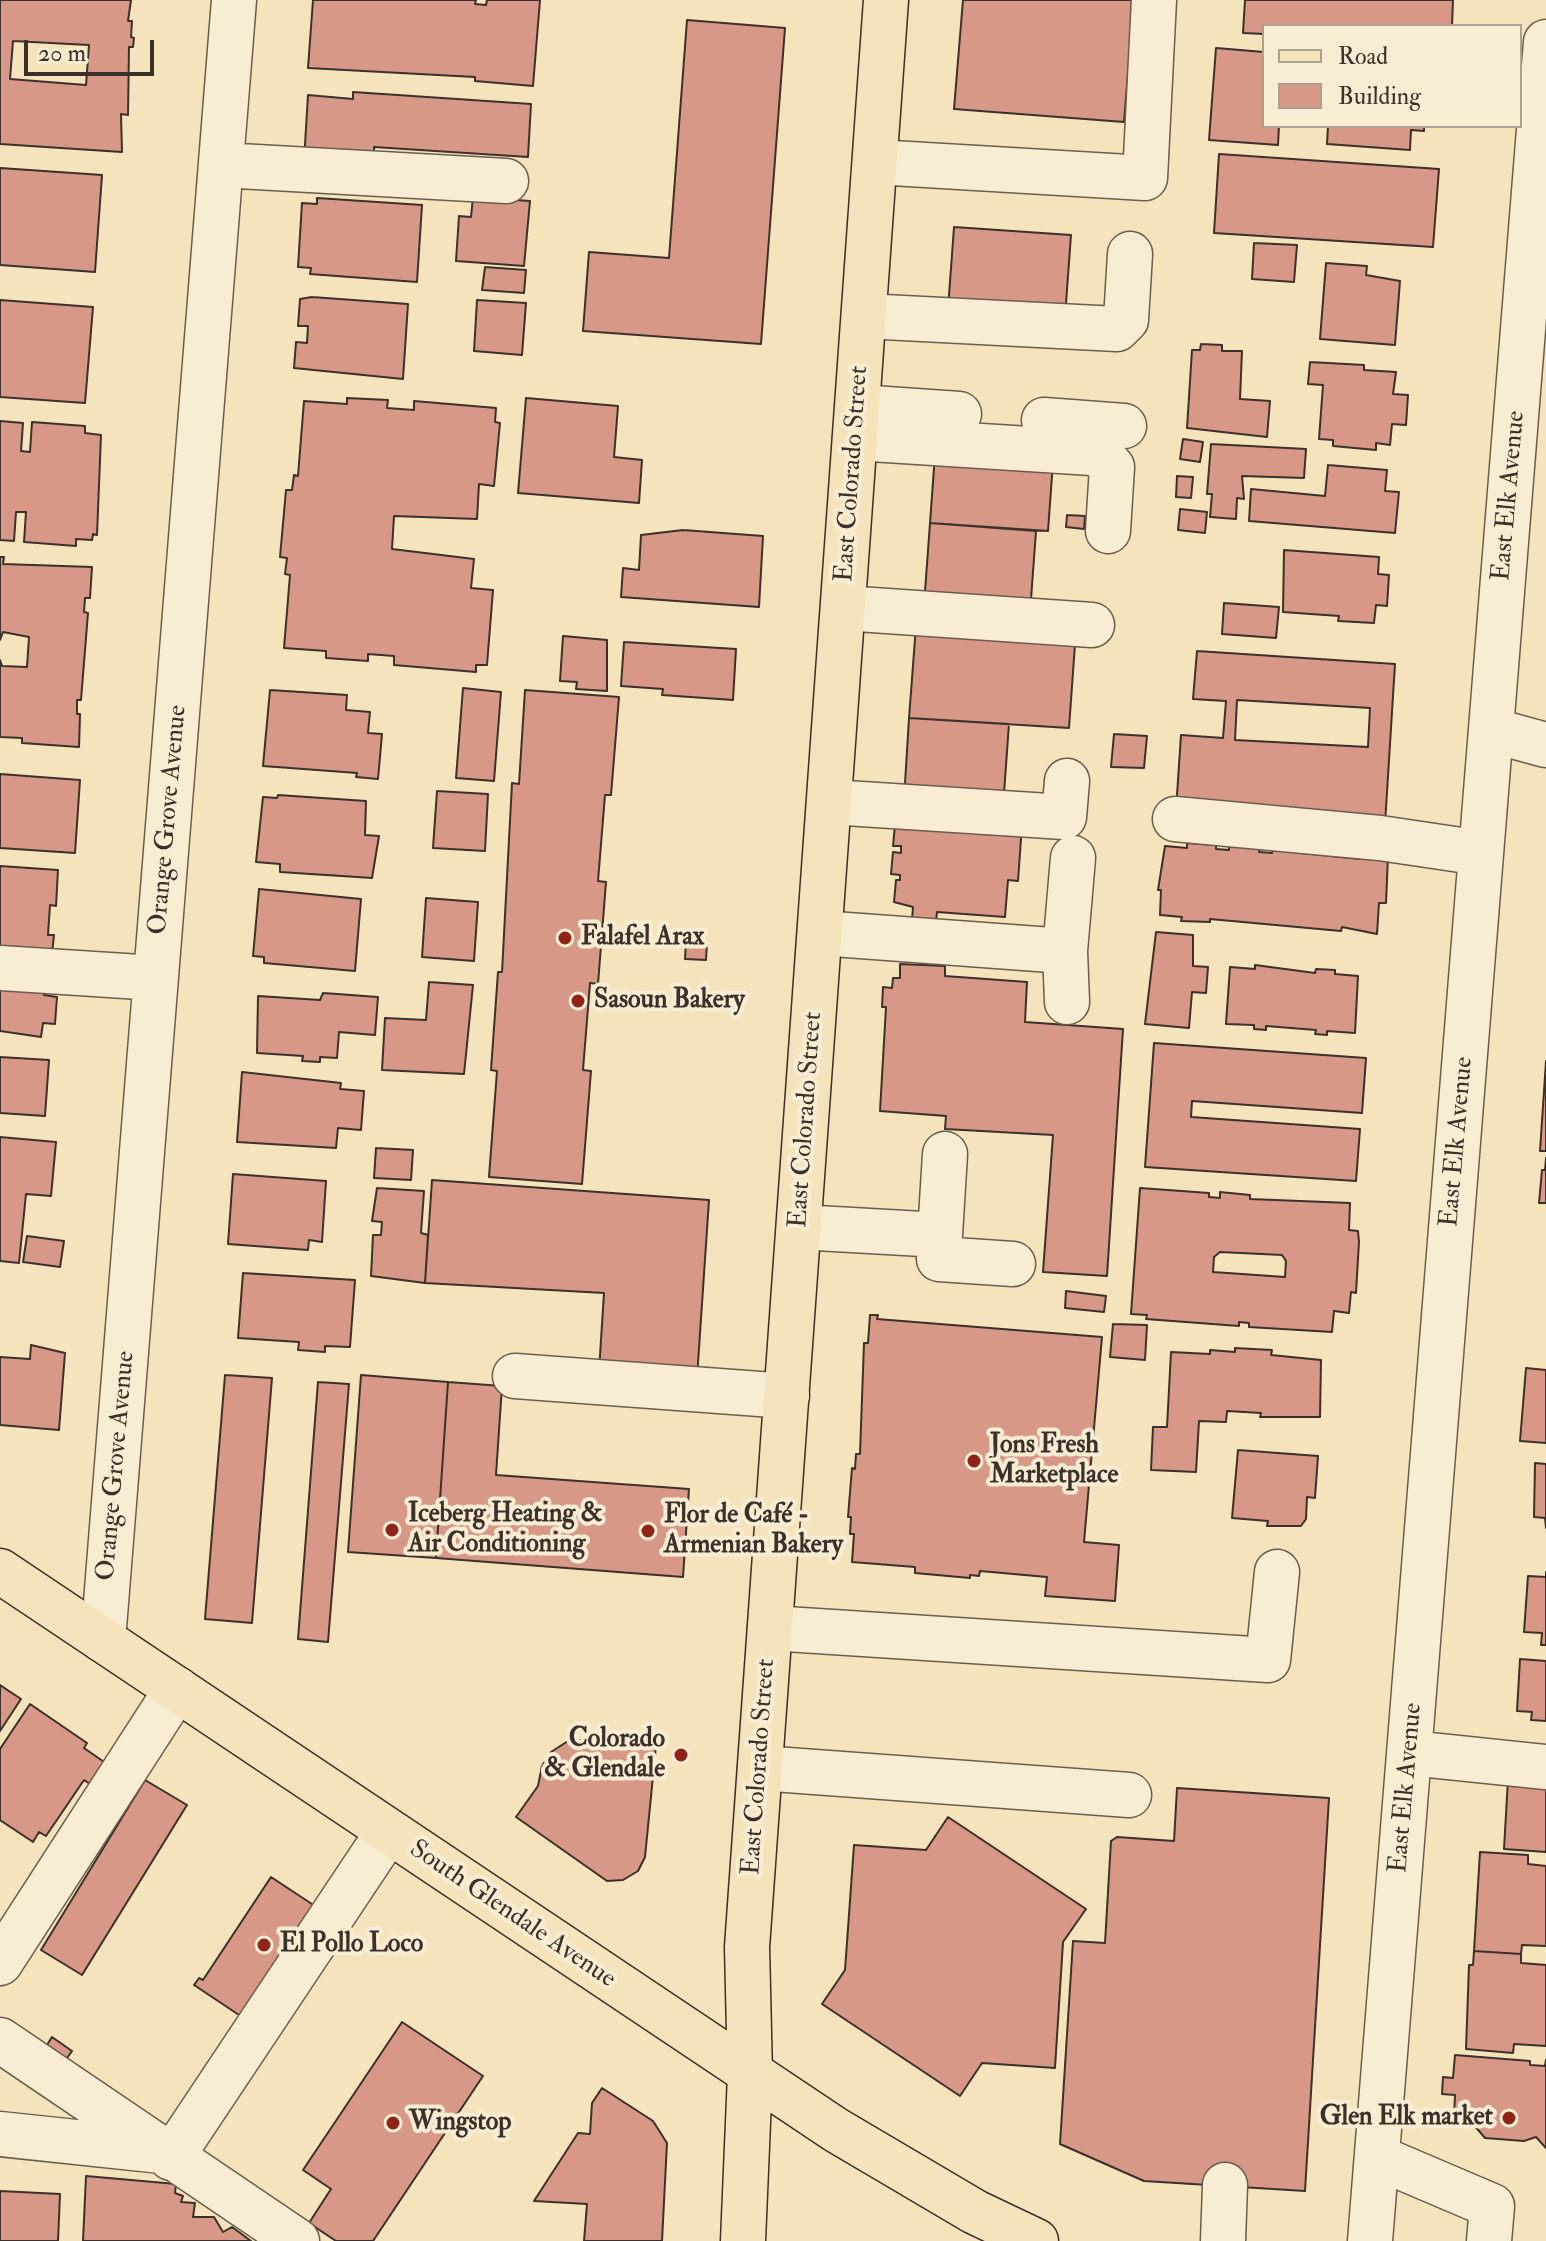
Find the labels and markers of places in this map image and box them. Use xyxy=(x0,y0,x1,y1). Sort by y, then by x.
place label: Falafel Arax xyxy=(581,922,704,954)
marker: Falafel Arax xyxy=(556,929,574,947)
place label: Sasoun Bakery xyxy=(594,985,745,1017)
marker: Sasoun Bakery xyxy=(569,992,587,1010)
place label: Jons Fresh Marketplace xyxy=(990,1430,1118,1492)
marker: Jons Fresh Marketplace xyxy=(965,1452,983,1470)
place label: Iceberg Heating & Air Conditioning xyxy=(408,1499,602,1560)
place label: Flor de Café - Armenian Bakery xyxy=(664,1500,843,1562)
marker: Iceberg Heating & Air Conditioning xyxy=(383,1521,401,1539)
marker: Flor de Café - Armenian Bakery xyxy=(639,1522,657,1540)
place label: Colorado & Glendale xyxy=(544,1724,665,1786)
marker: Colorado & Glendale xyxy=(672,1746,690,1764)
place label: El Pollo Loco xyxy=(280,1929,423,1961)
marker: El Pollo Loco xyxy=(255,1936,273,1954)
place label: Glen Elk market xyxy=(1320,2102,1493,2134)
place label: Wingstop xyxy=(409,2107,511,2139)
marker: Glen Elk market xyxy=(1500,2109,1518,2127)
marker: Wingstop xyxy=(384,2114,402,2132)

